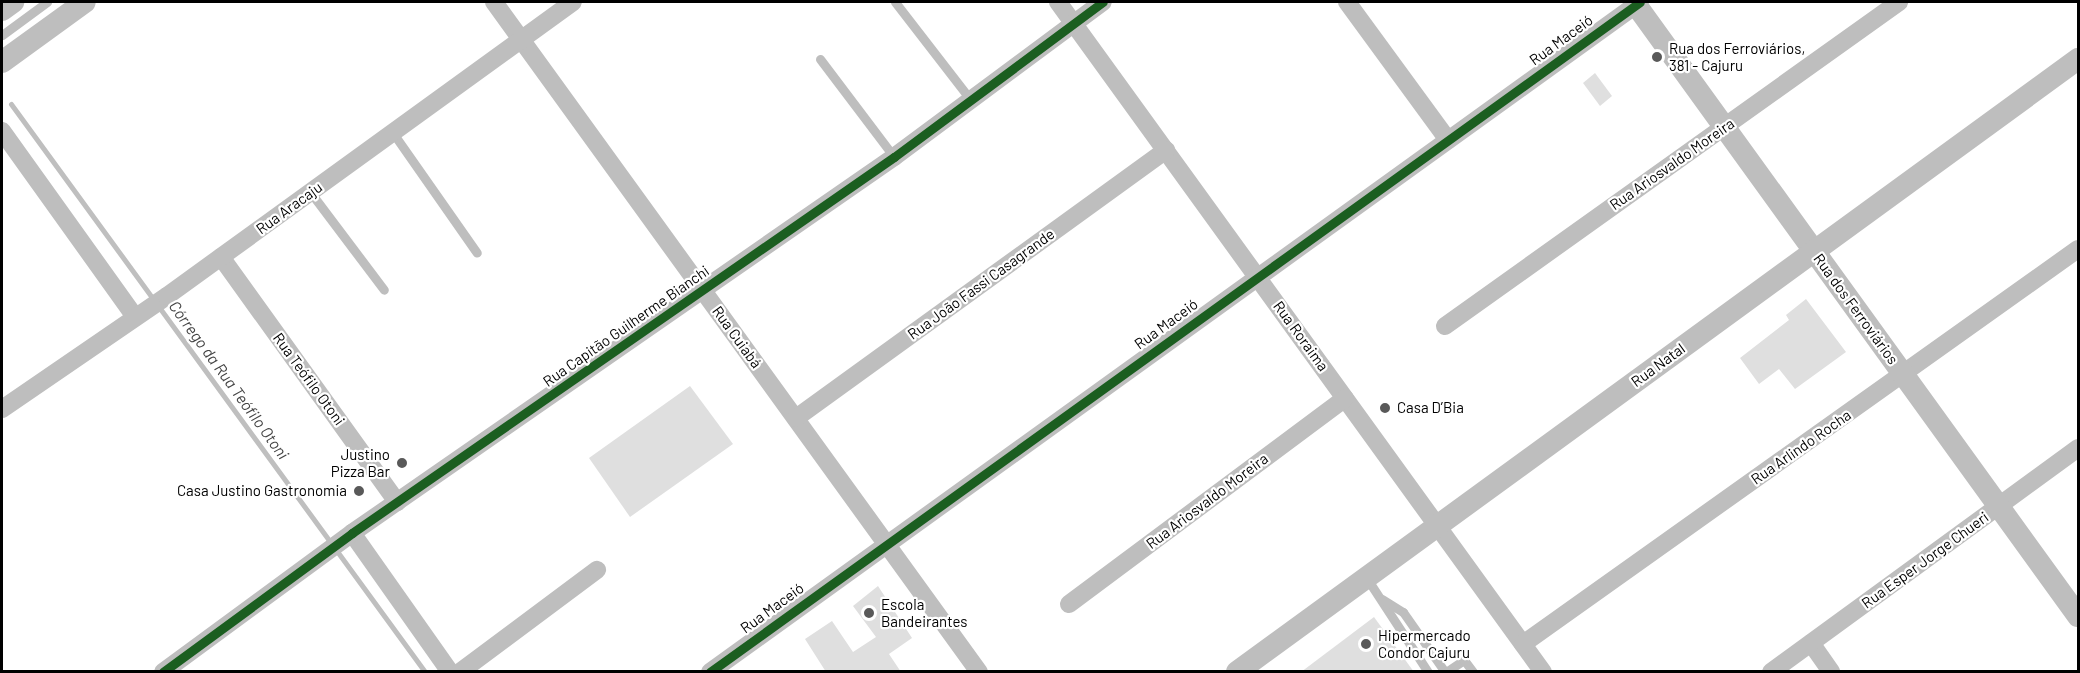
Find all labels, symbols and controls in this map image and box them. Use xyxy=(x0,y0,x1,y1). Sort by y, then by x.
street label: Rua Maceió xyxy=(1526,11,1596,69)
place label: Rua dos Ferroviários, 381 - Cajuru xyxy=(1669,39,1805,74)
marker: Rua dos Ferroviários, 381 - Cajuru xyxy=(1650,50,1664,64)
street label: Rua Ariosvaldo Moreira xyxy=(1606,114,1738,214)
street label: Rua Aracaju xyxy=(252,178,326,238)
street label: Rua João Fassi Casagrande xyxy=(904,225,1058,343)
street label: Rua dos Ferroviários xyxy=(1810,250,1902,368)
street label: Rua Capitão Guilherme Bianchi xyxy=(539,262,713,390)
street label: Rua Maceió xyxy=(1131,295,1201,353)
water label: Córrego da Rua Teófilo Otoni xyxy=(165,297,293,463)
street label: Rua Roraima xyxy=(1270,297,1332,375)
street label: Rua Cuiabá xyxy=(708,302,766,372)
street label: Rua Teófilo Otoni xyxy=(269,329,349,429)
street label: Rua Natal xyxy=(1628,339,1688,391)
place label: Casa D’Bia xyxy=(1397,399,1464,417)
marker: Casa D’Bia xyxy=(1378,401,1392,415)
street label: Rua Arlindo Rocha xyxy=(1748,406,1854,488)
place label: Justino Pizza Bar xyxy=(331,445,390,480)
street label: Rua Ariosvaldo Moreira xyxy=(1143,449,1271,553)
marker: Justino Pizza Bar xyxy=(395,456,409,470)
place label: Casa Justino Gastronomia xyxy=(177,482,347,500)
marker: Casa Justino Gastronomia xyxy=(352,484,366,498)
street label: Rua Esper Jorge Chueri xyxy=(1858,508,1992,612)
street label: Rua Maceió xyxy=(737,579,807,637)
place label: Escola Bandeirantes xyxy=(881,595,967,630)
marker: Escola Bandeirantes xyxy=(862,606,876,620)
place label: Hipermercado Condor Cajuru xyxy=(1378,626,1471,661)
marker: Hipermercado Condor Cajuru xyxy=(1359,637,1373,651)

